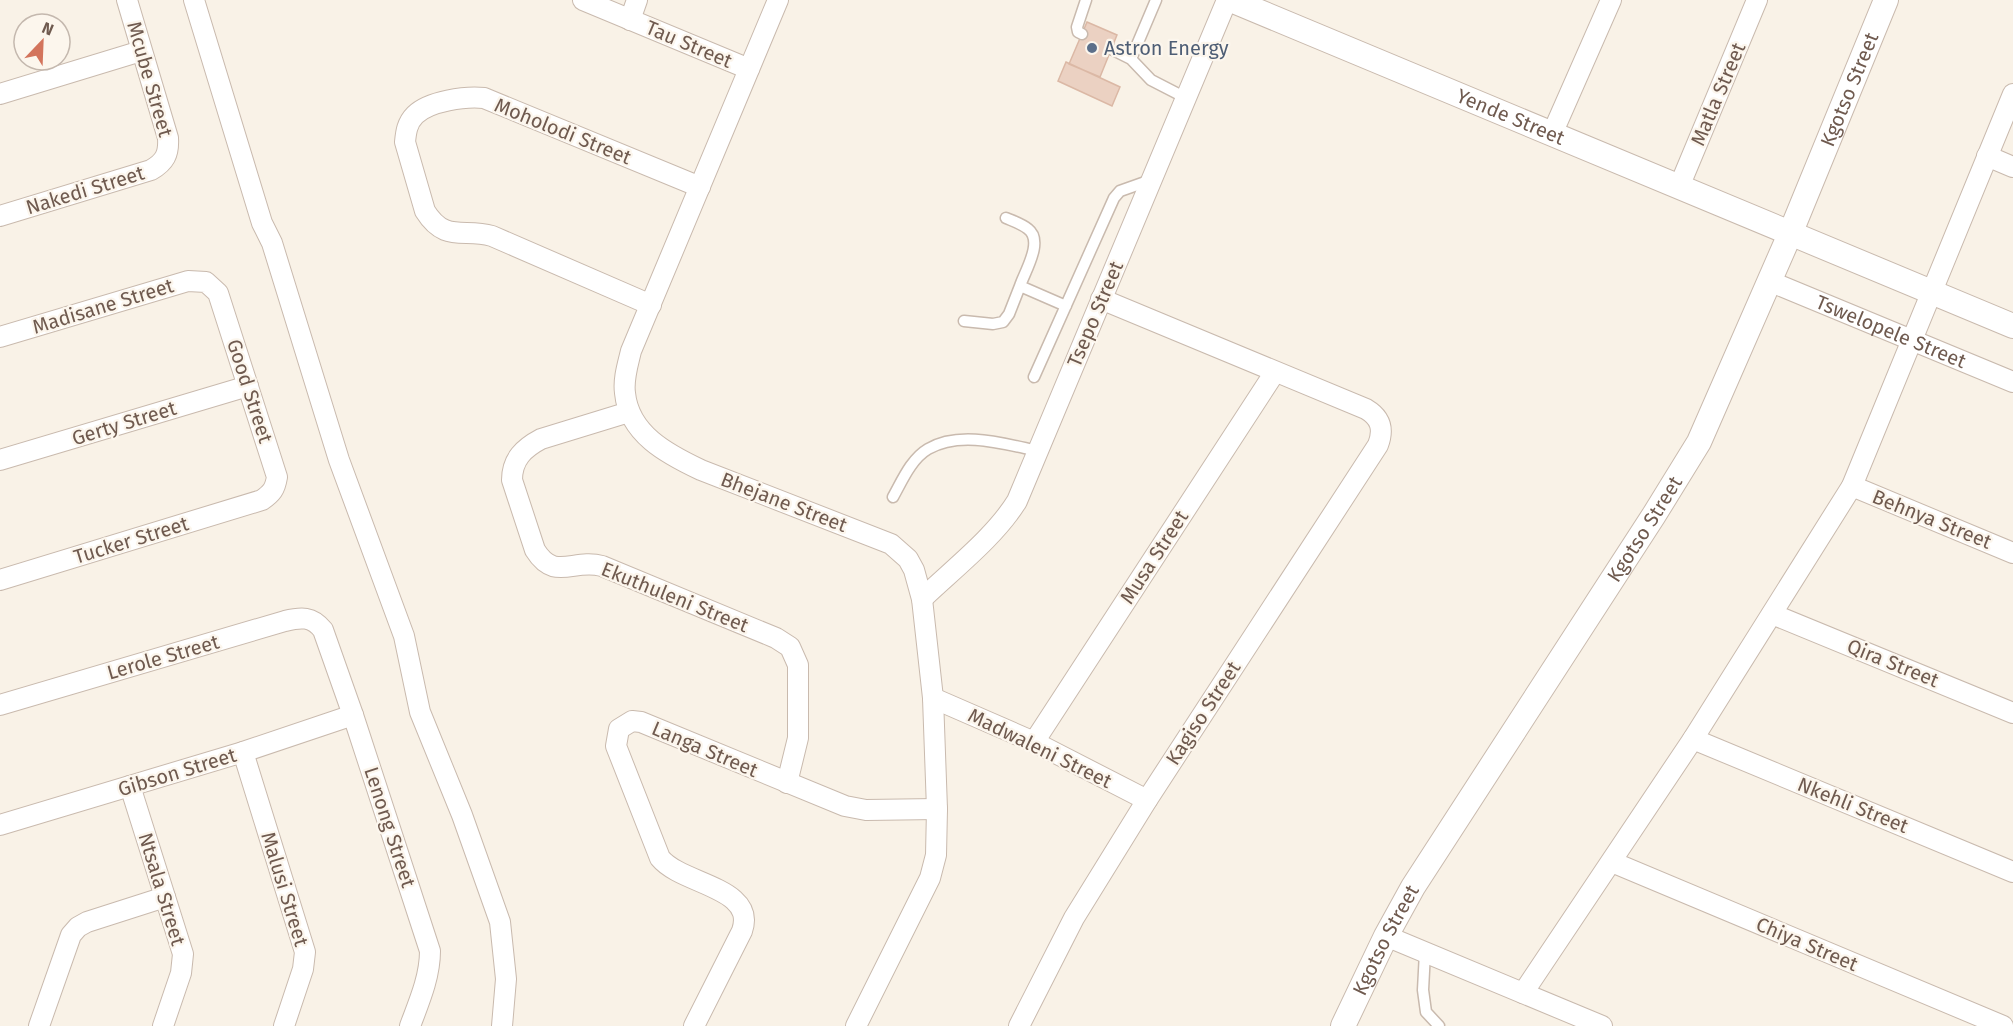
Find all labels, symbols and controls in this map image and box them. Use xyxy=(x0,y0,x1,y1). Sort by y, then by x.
north arrow xyxy=(12,12,72,72)
street label: Tau Street xyxy=(642,15,736,73)
text: N xyxy=(39,18,56,39)
street label: Mcube Street xyxy=(122,19,178,140)
street label: Kgotso Street xyxy=(1815,28,1884,150)
place label: Astron Energy xyxy=(1104,36,1229,60)
street label: Matla Street xyxy=(1686,38,1751,149)
marker: Astron Energy xyxy=(1085,41,1099,55)
street label: Yende Street xyxy=(1453,83,1569,150)
street label: Moholodi Street xyxy=(491,93,636,170)
street label: Nakedi Street xyxy=(23,160,148,219)
street label: Tsepo Street xyxy=(1062,257,1128,371)
street label: Madisane Street xyxy=(30,273,177,339)
street label: Tswelopele Street xyxy=(1812,290,1970,374)
street label: Good Street xyxy=(222,336,278,447)
street label: Gerty Street xyxy=(69,396,180,450)
street label: Bhejane Street xyxy=(717,467,851,537)
street label: Kgotso Street xyxy=(1602,471,1688,587)
street label: Behnya Street xyxy=(1869,484,1996,554)
street label: Musa Street xyxy=(1115,505,1194,608)
street label: Tucker Street xyxy=(71,511,192,569)
street label: Ekuthuleni Street xyxy=(598,557,753,638)
street label: Lerole Street xyxy=(104,629,223,684)
street label: Qira Street xyxy=(1844,634,1943,693)
street label: Kagiso Street xyxy=(1161,656,1246,769)
street label: Madwaleni Street xyxy=(964,703,1116,793)
street label: Langa Street xyxy=(648,716,762,782)
street label: Gibson Street xyxy=(115,742,240,801)
street label: Lenong Street xyxy=(359,764,421,891)
street label: Nkehli Street xyxy=(1794,772,1913,838)
street label: Malusi Street xyxy=(256,829,314,950)
street label: Ntsala Street xyxy=(133,830,191,949)
street label: Kgotso Street xyxy=(1347,880,1424,999)
street label: Chiya Street xyxy=(1752,912,1862,977)

